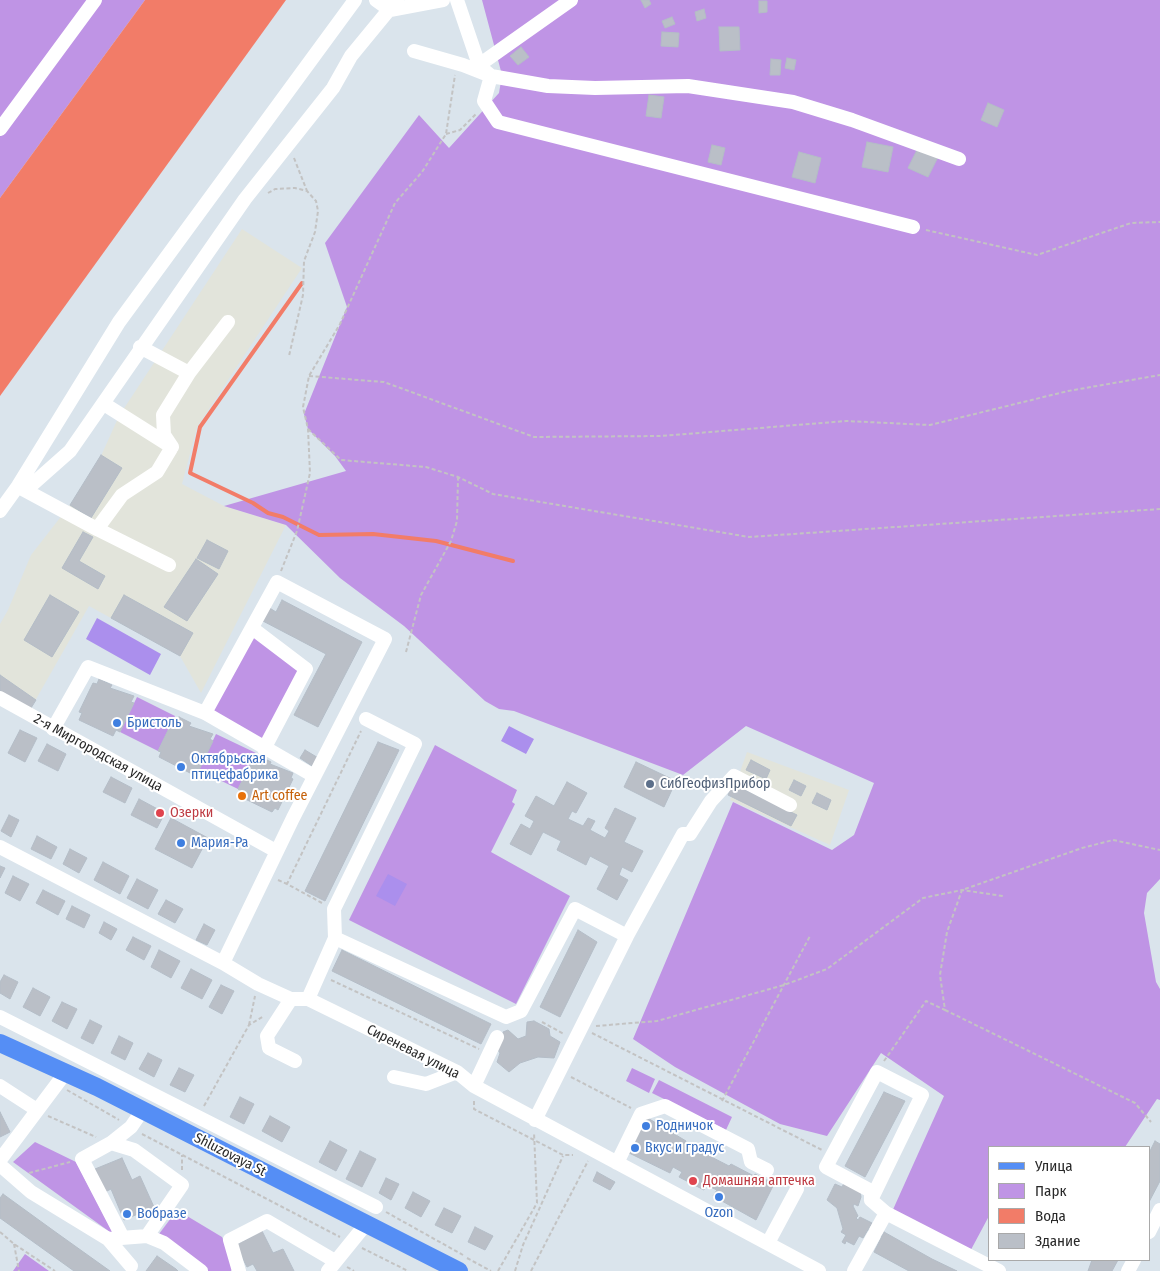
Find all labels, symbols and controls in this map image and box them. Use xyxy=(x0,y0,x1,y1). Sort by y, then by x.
street label: 2-я Миргородская улица xyxy=(31,711,165,795)
place label: Бристоль xyxy=(127,715,182,731)
marker: Бристоль xyxy=(111,717,123,729)
place label: Октябрьская птицефабрика xyxy=(191,751,278,784)
marker: Октябрьская птицефабрика xyxy=(175,761,187,773)
place label: СибГеофизПрибор xyxy=(660,776,771,792)
marker: СибГеофизПрибор xyxy=(644,778,656,790)
place label: Art coffee xyxy=(252,788,307,804)
marker: Art coffee xyxy=(236,790,248,802)
place label: Озерки xyxy=(170,805,213,821)
marker: Озерки xyxy=(154,807,166,819)
place label: Мария-Ра xyxy=(191,835,248,851)
marker: Мария-Ра xyxy=(175,837,187,849)
street label: Сиреневая улица xyxy=(364,1021,462,1083)
place label: Родничок xyxy=(656,1118,713,1134)
marker: Родничок xyxy=(640,1120,652,1132)
street label: Shluzovaya St xyxy=(191,1130,269,1180)
place label: Вкус и градус xyxy=(645,1140,724,1156)
marker: Вкус и градус xyxy=(629,1142,641,1154)
legend xyxy=(988,1146,1150,1261)
text: Улица xyxy=(1035,1157,1073,1175)
place label: Домашняя аптечка xyxy=(703,1173,815,1189)
marker: Домашняя аптечка xyxy=(687,1175,699,1187)
text: Парк xyxy=(1035,1182,1066,1200)
marker: Ozon xyxy=(713,1191,725,1203)
place label: Ozon xyxy=(705,1205,733,1221)
place label: Вобразе xyxy=(137,1206,187,1222)
text: Вода xyxy=(1035,1207,1066,1225)
marker: Вобразе xyxy=(121,1208,133,1220)
text: Здание xyxy=(1035,1232,1081,1250)

